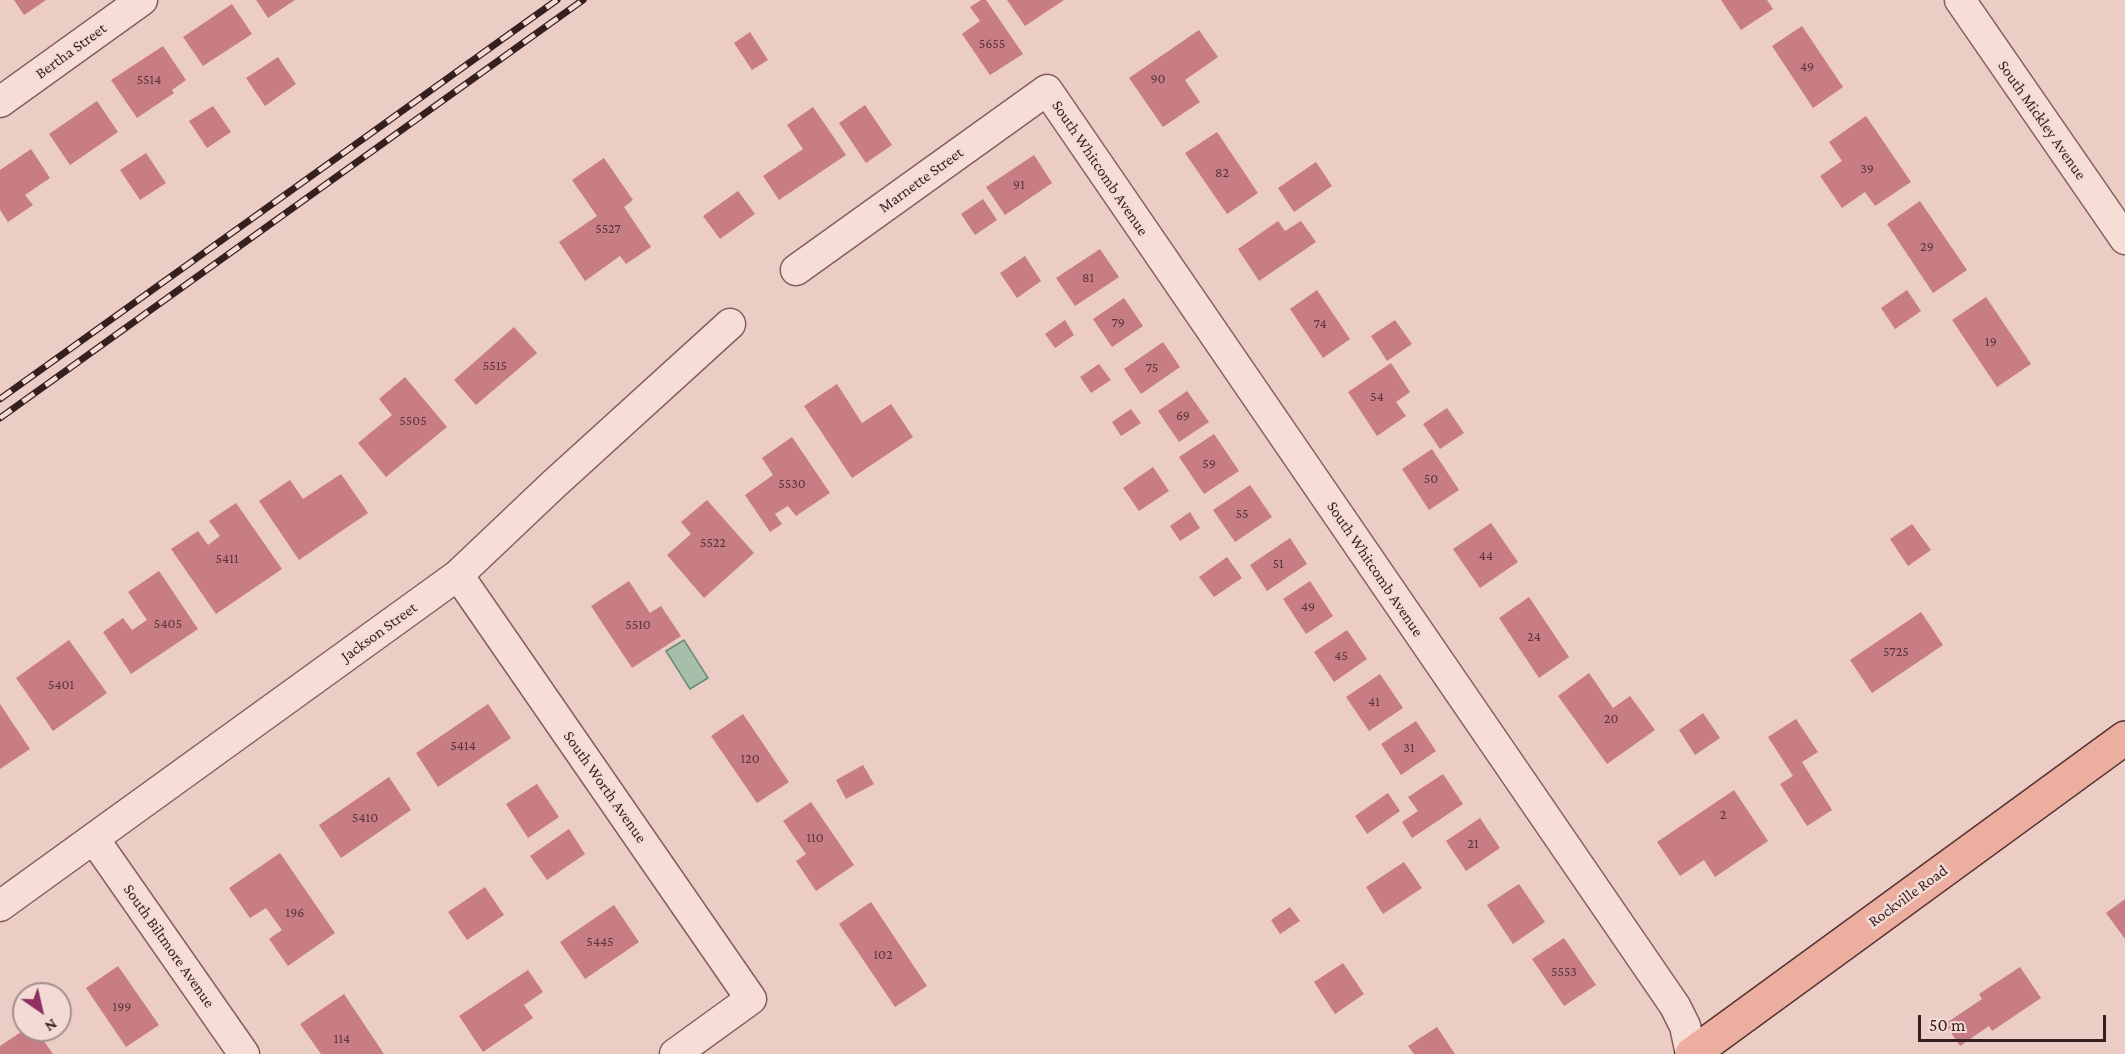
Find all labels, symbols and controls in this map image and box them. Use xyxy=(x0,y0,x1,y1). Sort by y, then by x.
street label: Bertha Street xyxy=(32,19,110,83)
house number: 5655 xyxy=(979,36,1005,52)
street label: South Mickley Avenue xyxy=(1994,57,2090,183)
house number: 49 xyxy=(1800,59,1814,75)
house number: 90 xyxy=(1150,71,1166,87)
house number: 5514 xyxy=(137,72,161,88)
street label: South Whitcomb Avenue xyxy=(1048,97,1152,239)
street label: Marnette Street xyxy=(875,143,967,217)
house number: 39 xyxy=(1860,161,1874,177)
house number: 82 xyxy=(1215,165,1229,181)
house number: 91 xyxy=(1013,177,1025,193)
house number: 5527 xyxy=(595,221,621,237)
house number: 29 xyxy=(1920,239,1934,255)
house number: 81 xyxy=(1082,270,1094,286)
house number: 79 xyxy=(1111,315,1125,331)
house number: 74 xyxy=(1313,316,1327,332)
house number: 19 xyxy=(1985,334,1997,350)
house number: 5515 xyxy=(483,358,507,374)
house number: 75 xyxy=(1146,360,1158,376)
house number: 54 xyxy=(1370,389,1384,405)
house number: 69 xyxy=(1176,408,1190,424)
house number: 5505 xyxy=(399,413,427,429)
house number: 59 xyxy=(1202,456,1216,472)
house number: 50 xyxy=(1424,471,1438,487)
house number: 5530 xyxy=(778,476,806,492)
street label: South Whitcomb Avenue xyxy=(1323,498,1427,640)
house number: 55 xyxy=(1235,506,1249,522)
house number: 5522 xyxy=(700,535,726,551)
house number: 44 xyxy=(1479,548,1493,564)
house number: 5411 xyxy=(215,551,239,567)
house number: 51 xyxy=(1272,556,1284,572)
street label: Jackson Street xyxy=(337,598,421,666)
house number: 49 xyxy=(1301,599,1315,615)
house number: 5405 xyxy=(154,616,182,632)
house number: 5510 xyxy=(625,617,651,633)
house number: 24 xyxy=(1527,629,1541,645)
house number: 5725 xyxy=(1883,644,1909,660)
house number: 45 xyxy=(1334,648,1348,664)
house number: 5401 xyxy=(48,677,74,693)
house number: 41 xyxy=(1368,694,1380,710)
house number: 20 xyxy=(1604,711,1618,727)
street label: South Worth Avenue xyxy=(559,727,651,847)
house number: 5414 xyxy=(450,738,476,754)
house number: 31 xyxy=(1403,740,1415,756)
house number: 120 xyxy=(740,751,760,767)
house number: 2 xyxy=(1720,807,1726,823)
house number: 5410 xyxy=(352,810,378,826)
house number: 110 xyxy=(806,830,824,846)
house number: 21 xyxy=(1467,836,1479,852)
street label: Rockville Road xyxy=(1865,861,1951,931)
street label: South Biltmore Avenue xyxy=(119,880,219,1012)
house number: 196 xyxy=(286,905,304,921)
house number: 5445 xyxy=(586,934,614,950)
house number: 102 xyxy=(873,947,893,963)
house number: 5553 xyxy=(1551,964,1577,980)
north arrow xyxy=(12,982,72,1042)
house number: 199 xyxy=(113,999,131,1015)
scale bar xyxy=(1921,1003,2108,1041)
text: 50 m xyxy=(1929,1015,1966,1035)
text: N xyxy=(42,1016,61,1036)
house number: 114 xyxy=(334,1031,350,1047)

